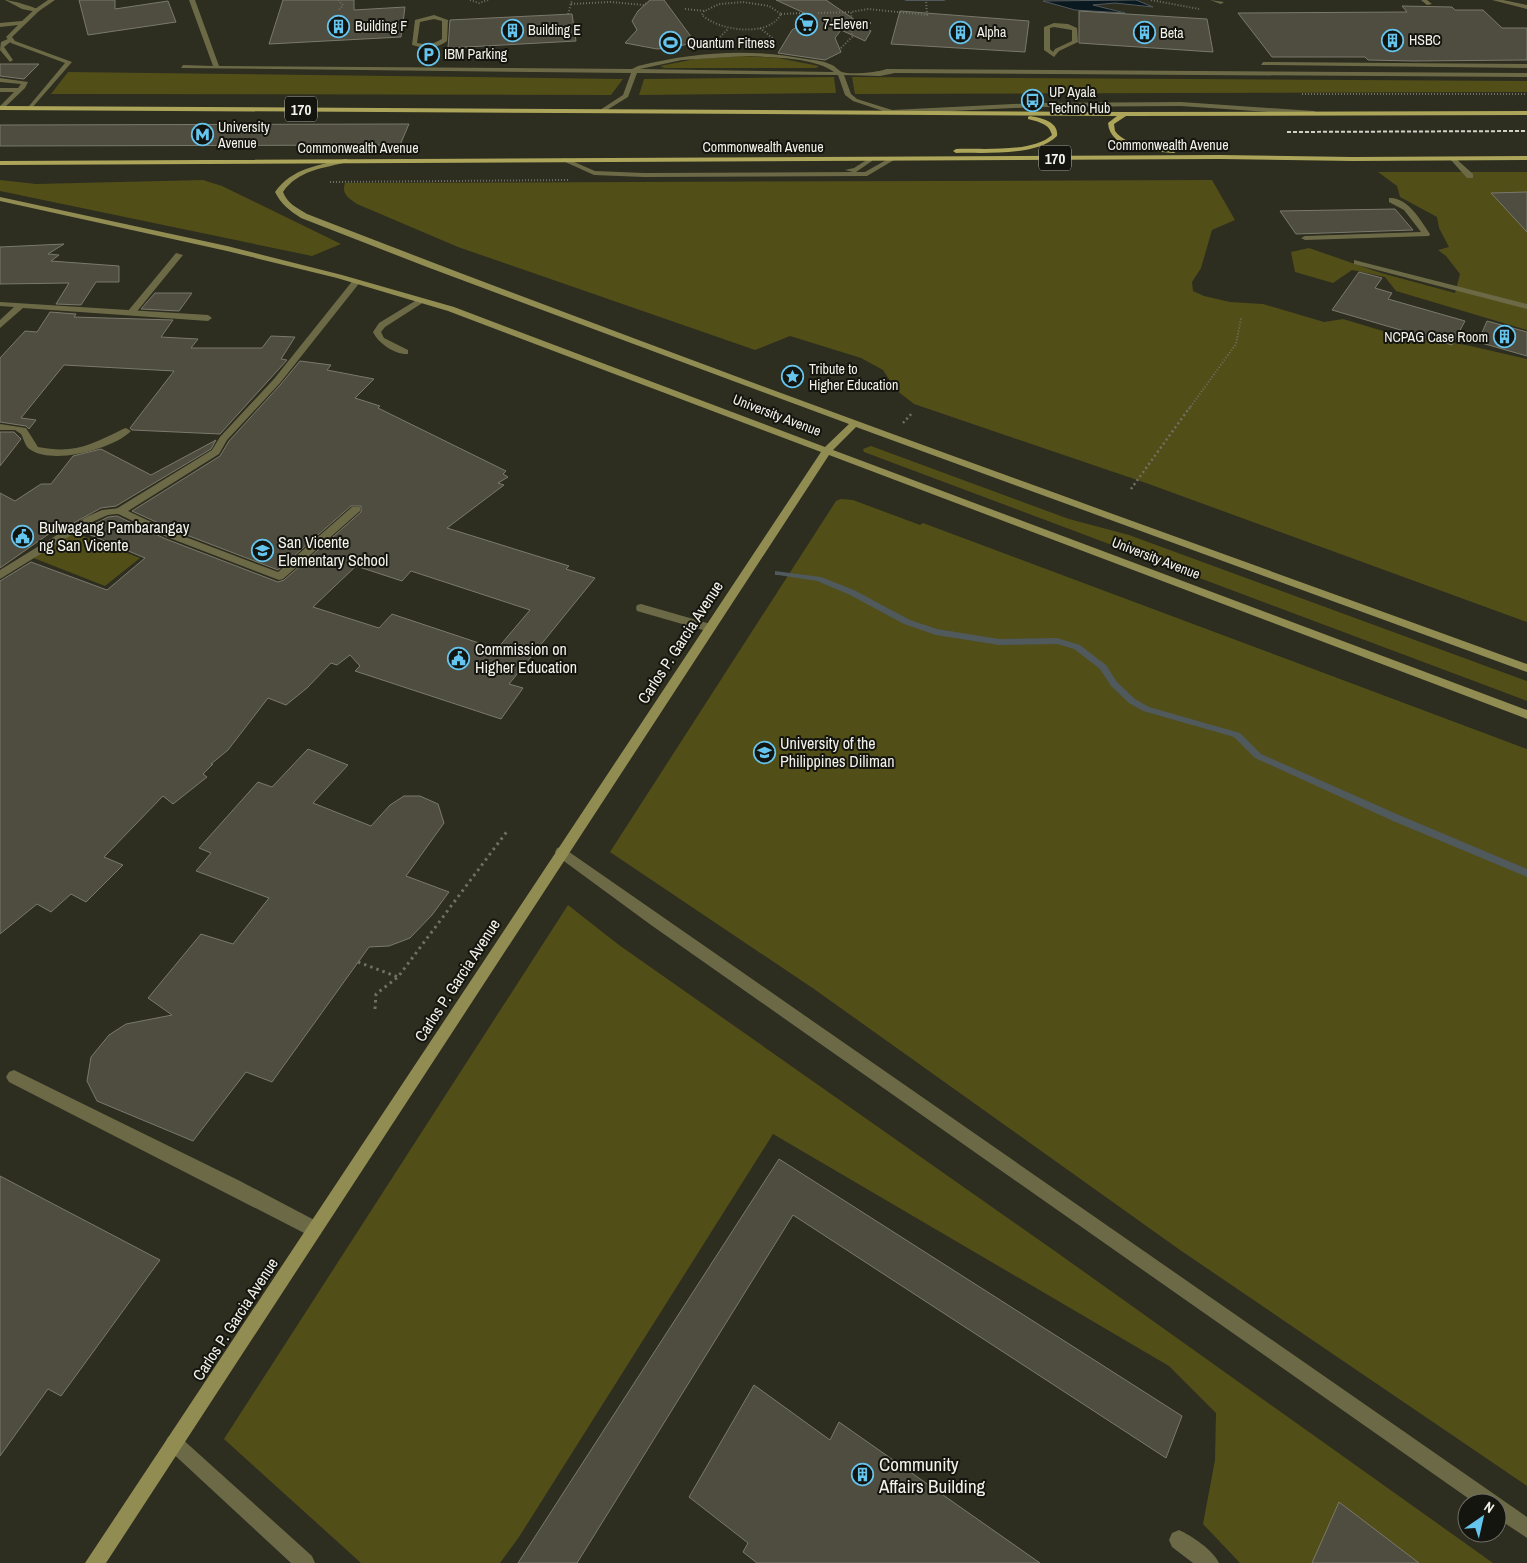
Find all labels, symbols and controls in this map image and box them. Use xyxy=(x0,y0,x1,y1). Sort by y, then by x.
supermarket icon: 7-Eleven xyxy=(795,12,819,36)
building icon: Building F xyxy=(327,14,351,38)
place label: 7-Eleven xyxy=(823,15,868,33)
place label: Building F xyxy=(355,17,407,35)
building icon: Building E xyxy=(500,18,524,42)
building icon: Alpha xyxy=(949,20,973,44)
place label: Building E xyxy=(528,21,581,39)
building icon: Beta xyxy=(1132,21,1156,45)
place label: Alpha xyxy=(976,23,1007,41)
place label: Beta xyxy=(1160,24,1184,42)
building icon: HSBC xyxy=(1381,28,1405,52)
sports icon: Quantum Fitness xyxy=(659,31,683,55)
place label: HSBC xyxy=(1409,31,1441,49)
place label: Quantum Fitness xyxy=(687,34,775,52)
parking icon: IBM Parking xyxy=(416,42,440,66)
place label: IBM Parking xyxy=(444,45,508,63)
place label: UP Ayala Techno Hub xyxy=(1049,83,1110,117)
bus stop icon: UP Ayala Techno Hub xyxy=(1021,88,1045,112)
road number: 170 xyxy=(285,96,317,122)
place label: University Avenue xyxy=(217,118,270,152)
metro station icon: University Avenue xyxy=(190,123,214,147)
street label: Commonwealth Avenue xyxy=(1107,136,1229,154)
street label: Commonwealth Avenue xyxy=(702,138,824,156)
street label: Commonwealth Avenue xyxy=(297,139,419,157)
road number: 170 xyxy=(1039,146,1071,170)
building icon: NCPAG Case Room xyxy=(1492,325,1516,349)
place label: NCPAG Case Room xyxy=(1384,328,1488,346)
place label: Tribute to Higher Education xyxy=(809,360,898,394)
place icon: Tribute to Higher Education xyxy=(781,365,805,389)
street label: University Avenue xyxy=(730,390,824,440)
place label: Bulwagang Pambarangay ng San Vicente xyxy=(39,516,190,556)
public building icon: Bulwagang Pambarangay ng San Vicente xyxy=(11,524,35,548)
place label: San Vicente Elementary School xyxy=(278,531,388,571)
street label: University Avenue xyxy=(1109,533,1203,583)
school or university icon: San Vicente Elementary School xyxy=(250,539,274,563)
street label: Carlos P. Garcia Avenue xyxy=(632,576,728,708)
place label: Commission on Higher Education xyxy=(475,638,577,678)
public building icon: Commission on Higher Education xyxy=(447,646,471,670)
place label: University of the Philippines Diliman xyxy=(780,732,895,772)
school or university icon: University of the Philippines Diliman xyxy=(752,740,776,764)
street label: Carlos P. Garcia Avenue xyxy=(409,914,505,1046)
street label: Carlos P. Garcia Avenue xyxy=(187,1253,283,1385)
place label: Community Affairs Building xyxy=(878,1451,986,1499)
building icon: Community Affairs Building xyxy=(851,1463,875,1487)
north arrow xyxy=(1457,1493,1507,1543)
text: N xyxy=(1481,1497,1498,1517)

